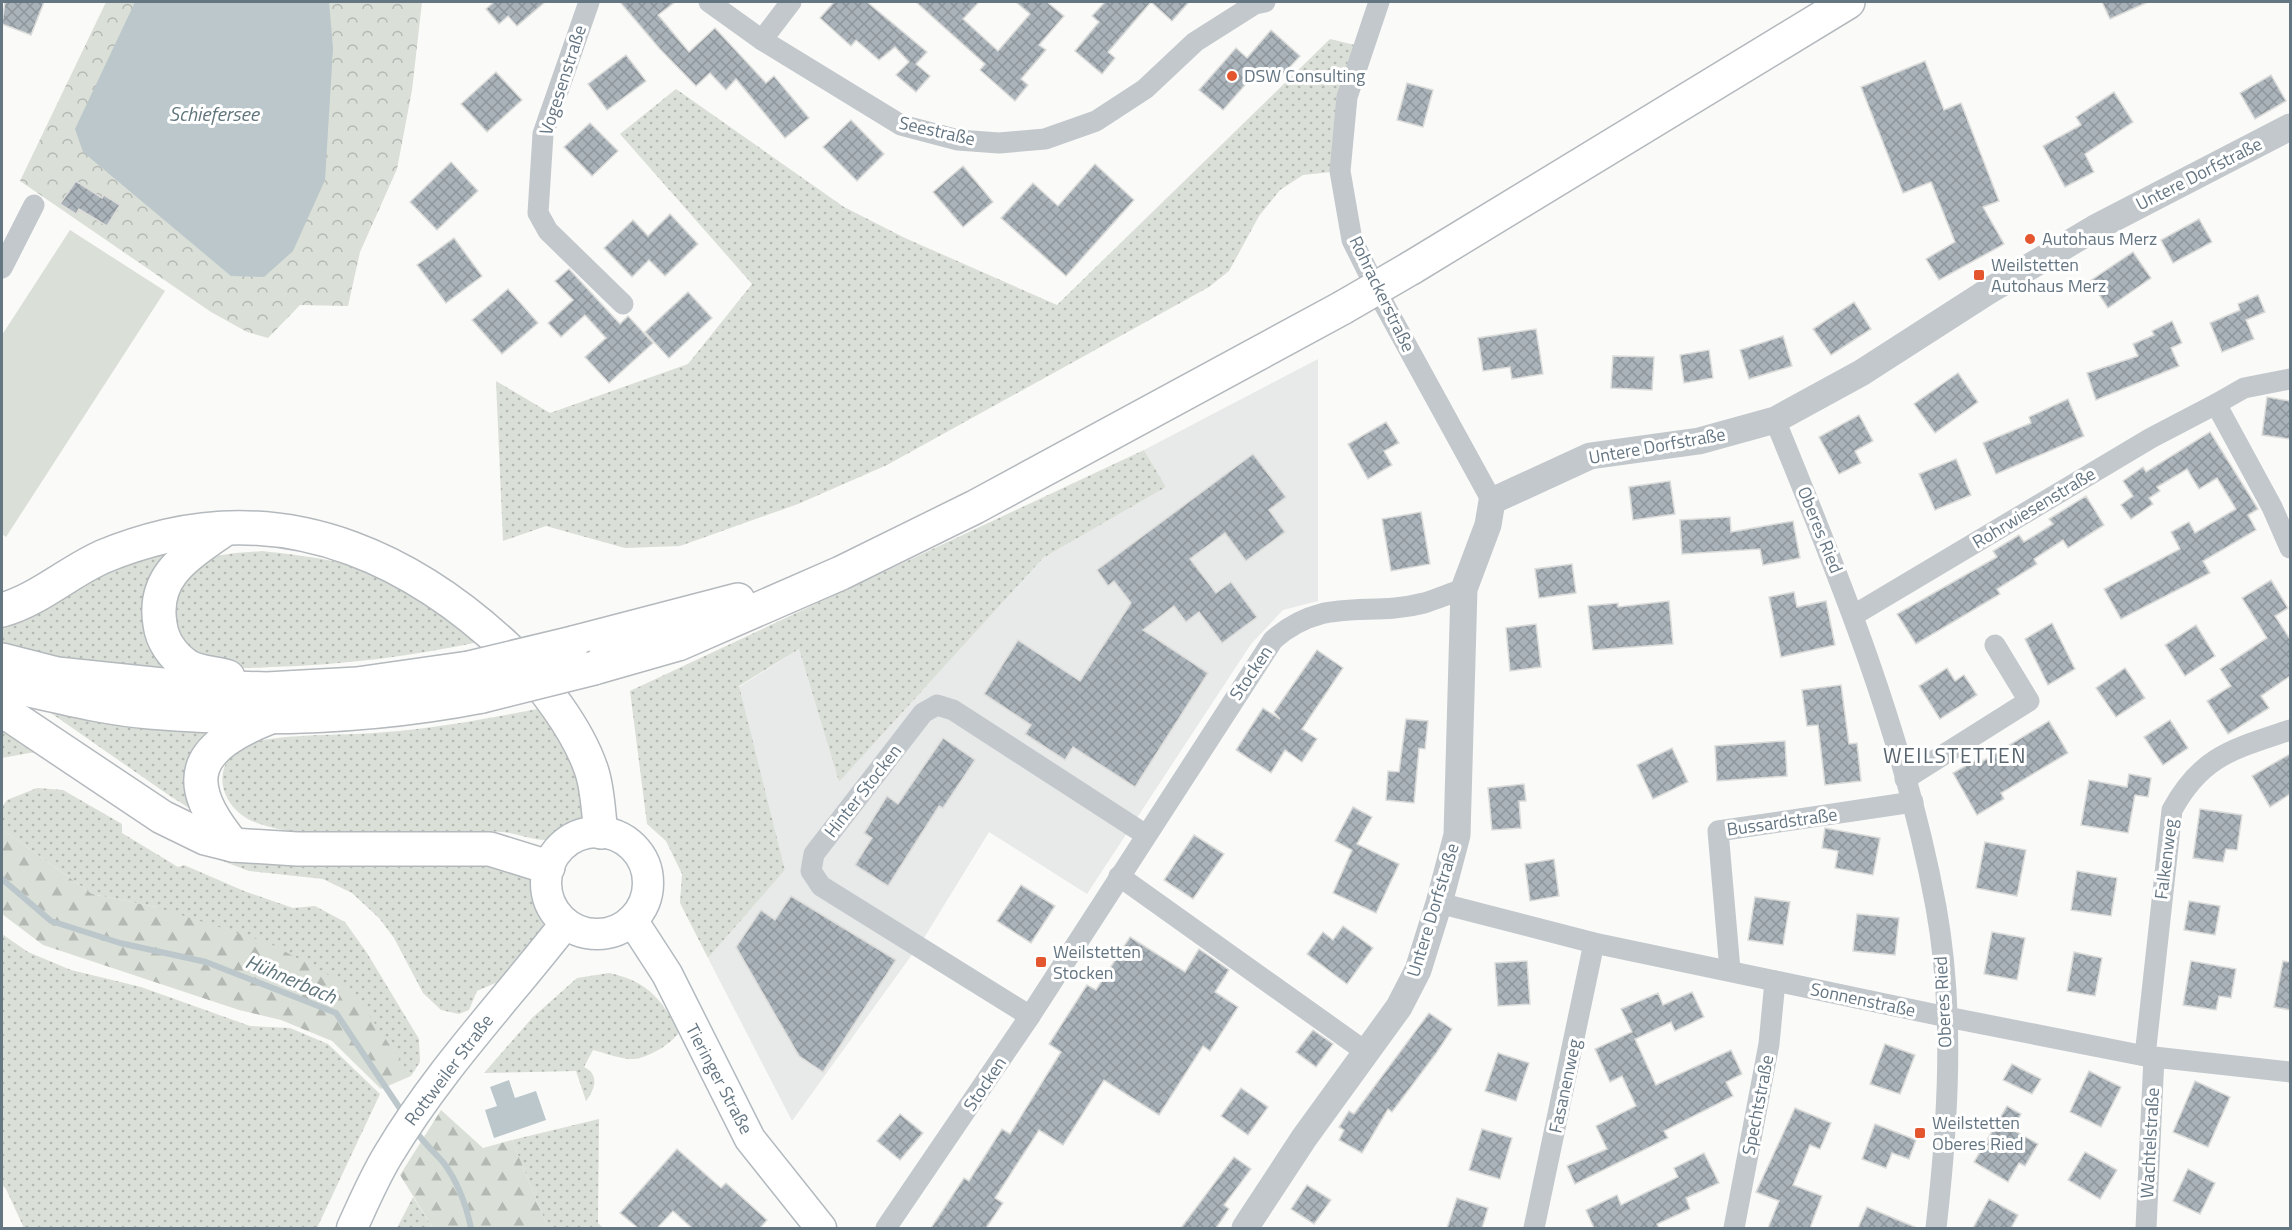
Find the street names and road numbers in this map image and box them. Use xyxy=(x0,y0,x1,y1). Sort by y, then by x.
street label: Vogesenstraße xyxy=(532,21,593,138)
street label: Seestraße xyxy=(896,109,978,152)
street label: Untere Dorfstraße xyxy=(2131,130,2267,217)
street label: Rohrackerstraße xyxy=(1343,231,1422,356)
street label: Untere Dorfstraße xyxy=(1586,420,1727,471)
street label: Rohrwiesenstraße xyxy=(1967,460,2101,555)
street label: Oberes Ried xyxy=(1791,482,1850,577)
street label: Stocken xyxy=(1222,640,1279,705)
street label: Hinter Stocken xyxy=(818,738,908,843)
street label: Bussardstraße xyxy=(1725,800,1839,843)
street label: Falkenweg xyxy=(2147,817,2184,901)
street label: Untere Dorfstraße xyxy=(1399,840,1466,980)
street label: Oberes Ried xyxy=(1927,956,1958,1048)
street label: Sonnenstraße xyxy=(1808,975,1918,1024)
street label: Rottweiler Straße xyxy=(398,1008,500,1131)
street label: Tieringer Straße xyxy=(679,1019,760,1139)
street label: Fasanenweg xyxy=(1541,1036,1588,1135)
street label: Stocken xyxy=(956,1051,1013,1116)
street label: Spechtstraße xyxy=(1735,1053,1780,1157)
street label: Wachtelstraße xyxy=(2133,1087,2166,1199)

